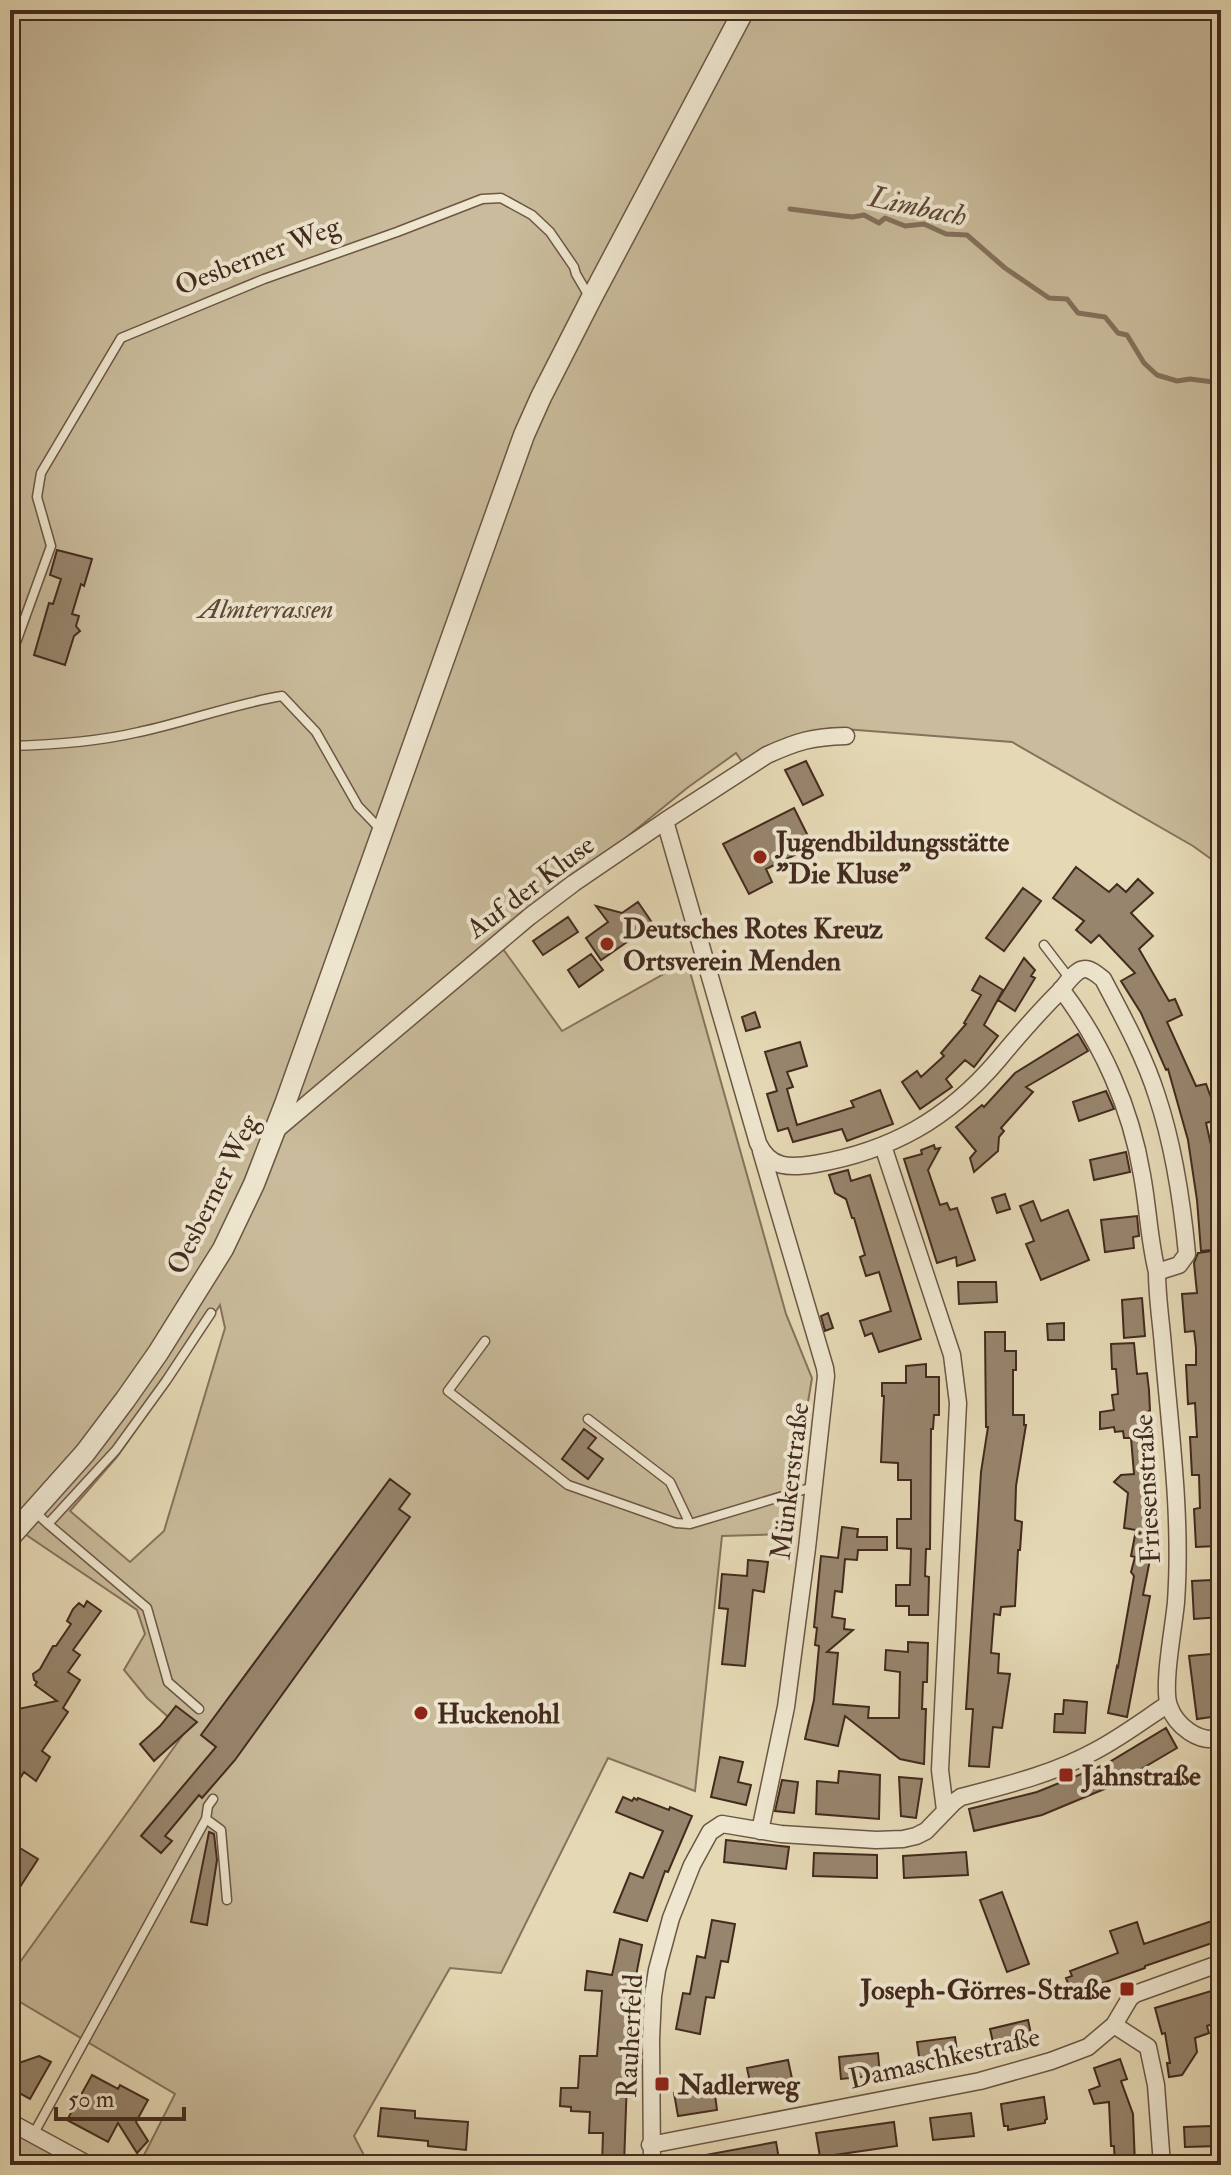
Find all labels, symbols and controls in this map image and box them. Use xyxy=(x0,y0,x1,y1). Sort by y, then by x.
water label: Limbach xyxy=(865,178,970,235)
street label: Oesberner Weg xyxy=(170,208,346,304)
park label: Almterrassen xyxy=(195,592,334,627)
place label: Jugendbildungsstätte "Die Kluse" xyxy=(774,825,1009,892)
street label: Auf der Kluse xyxy=(459,828,602,947)
marker: Jugendbildungsstätte "Die Kluse" xyxy=(751,848,769,866)
place label: Deutsches Rotes Kreuz Ortsverein Menden xyxy=(623,912,883,979)
marker: Deutsches Rotes Kreuz Ortsverein Menden xyxy=(598,935,616,953)
street label: Oesberner Weg xyxy=(160,1108,268,1280)
street label: Münkerstraße xyxy=(763,1400,818,1562)
street label: Friesenstraße xyxy=(1126,1413,1169,1564)
place label: Huckenohl xyxy=(437,1697,561,1732)
marker: Huckenohl xyxy=(412,1704,430,1722)
place label: Jahnstraße xyxy=(1080,1759,1201,1794)
marker: Jahnstraße xyxy=(1057,1766,1075,1784)
street label: Rauherfeld xyxy=(610,1973,651,2099)
place label: Joseph-Görres-Straße xyxy=(859,1973,1111,2008)
marker: Joseph-Görres-Straße xyxy=(1118,1980,1136,1998)
street label: Damaschkestraße xyxy=(845,2019,1044,2097)
place label: Nadlerweg xyxy=(677,2068,801,2103)
scale bar xyxy=(56,2071,184,2121)
marker: Nadlerweg xyxy=(653,2075,671,2093)
text: 50 m xyxy=(68,2084,115,2115)

